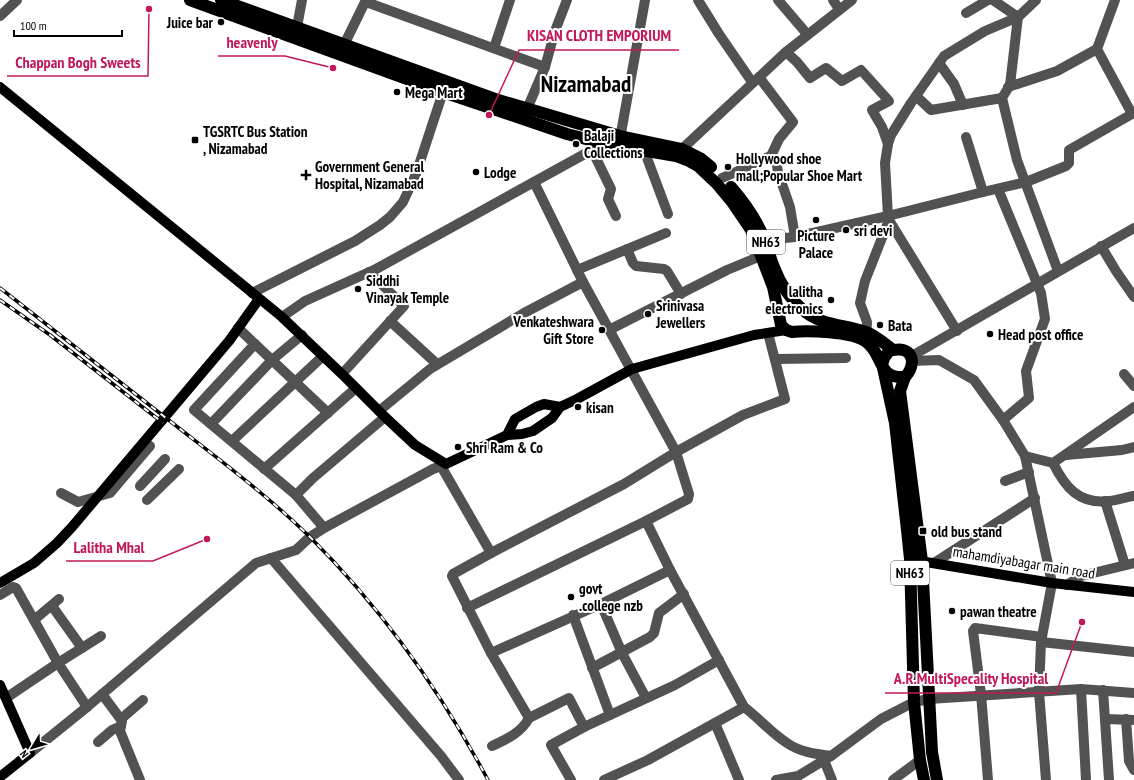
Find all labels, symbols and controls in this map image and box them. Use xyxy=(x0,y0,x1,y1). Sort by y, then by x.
scale bar xyxy=(14,12,122,38)
place label: Juice bar xyxy=(166,13,214,32)
marker: Juice bar xyxy=(216,17,226,27)
text: 100 m xyxy=(20,18,47,33)
callout: KISAN CLOTH EMPORIUM xyxy=(519,22,679,50)
text: KISAN CLOTH EMPORIUM xyxy=(527,25,671,45)
callout: heavenly xyxy=(218,28,285,56)
text: heavenly xyxy=(226,32,278,52)
callout: Chappan Bogh Sweets xyxy=(7,48,148,76)
text: Chappan Bogh Sweets xyxy=(15,52,141,72)
district label: Nizamabad xyxy=(541,69,631,98)
place label: Mega Mart xyxy=(405,83,463,102)
marker: Mega Mart xyxy=(392,87,402,97)
place label: TGSRTC Bus Station , Nizamabad xyxy=(203,122,308,158)
place label: Balaji Collections xyxy=(584,126,642,162)
marker: TGSRTC Bus Station , Nizamabad xyxy=(190,135,200,145)
marker: Balaji Collections xyxy=(571,139,581,149)
place label: Hollywood shoe mall;Popular Shoe Mart xyxy=(736,149,863,185)
place label: Government General Hospital, Nizamabad xyxy=(315,157,425,193)
marker: Hollywood shoe mall;Popular Shoe Mart xyxy=(723,162,733,172)
place label: Lodge xyxy=(484,163,516,182)
marker: Lodge xyxy=(471,167,481,177)
marker: Government General Hospital, Nizamabad xyxy=(300,169,312,181)
marker: Picture Palace xyxy=(811,215,821,225)
place label: sri devi xyxy=(854,221,892,240)
marker: sri devi xyxy=(841,225,851,235)
place label: Picture Palace xyxy=(797,226,835,262)
road number: NH63 xyxy=(747,230,785,254)
place label: Siddhi Vinayak Temple xyxy=(365,271,449,307)
place label: lalitha electronics xyxy=(765,282,823,318)
marker: Siddhi Vinayak Temple xyxy=(353,284,363,294)
marker: lalitha electronics xyxy=(826,295,836,305)
place label: Srinivasa Jewellers xyxy=(655,296,705,332)
marker: Srinivasa Jewellers xyxy=(643,309,653,319)
place label: Venkateshwara Gift Store xyxy=(512,312,594,348)
place label: Bata xyxy=(888,316,912,335)
marker: Bata xyxy=(875,320,885,330)
marker: Venkateshwara Gift Store xyxy=(597,325,607,335)
place label: Head post office xyxy=(998,325,1083,344)
marker: Head post office xyxy=(985,329,995,339)
place label: kisan xyxy=(586,398,614,417)
marker: kisan xyxy=(573,402,583,412)
place label: Shri Ram & Co xyxy=(466,438,543,457)
marker: Shri Ram & Co xyxy=(453,442,463,452)
place label: old bus stand xyxy=(931,522,1002,541)
marker: old bus stand xyxy=(918,526,928,536)
callout: Lalitha Mhal xyxy=(66,533,153,561)
text: Lalitha Mhal xyxy=(74,537,145,557)
street label: mahamdiyabagar main road xyxy=(952,541,1096,583)
road number: NH63 xyxy=(891,561,929,585)
place label: govt .college nzb xyxy=(579,579,643,615)
marker: govt .college nzb xyxy=(566,592,576,602)
place label: pawan theatre xyxy=(960,602,1037,621)
marker: pawan theatre xyxy=(947,606,957,616)
callout: A.R.MultiSpecality Hospital xyxy=(885,665,1056,693)
text: A.R.MultiSpecality Hospital xyxy=(893,668,1048,688)
north arrow xyxy=(12,728,52,768)
text: N xyxy=(17,747,31,761)

